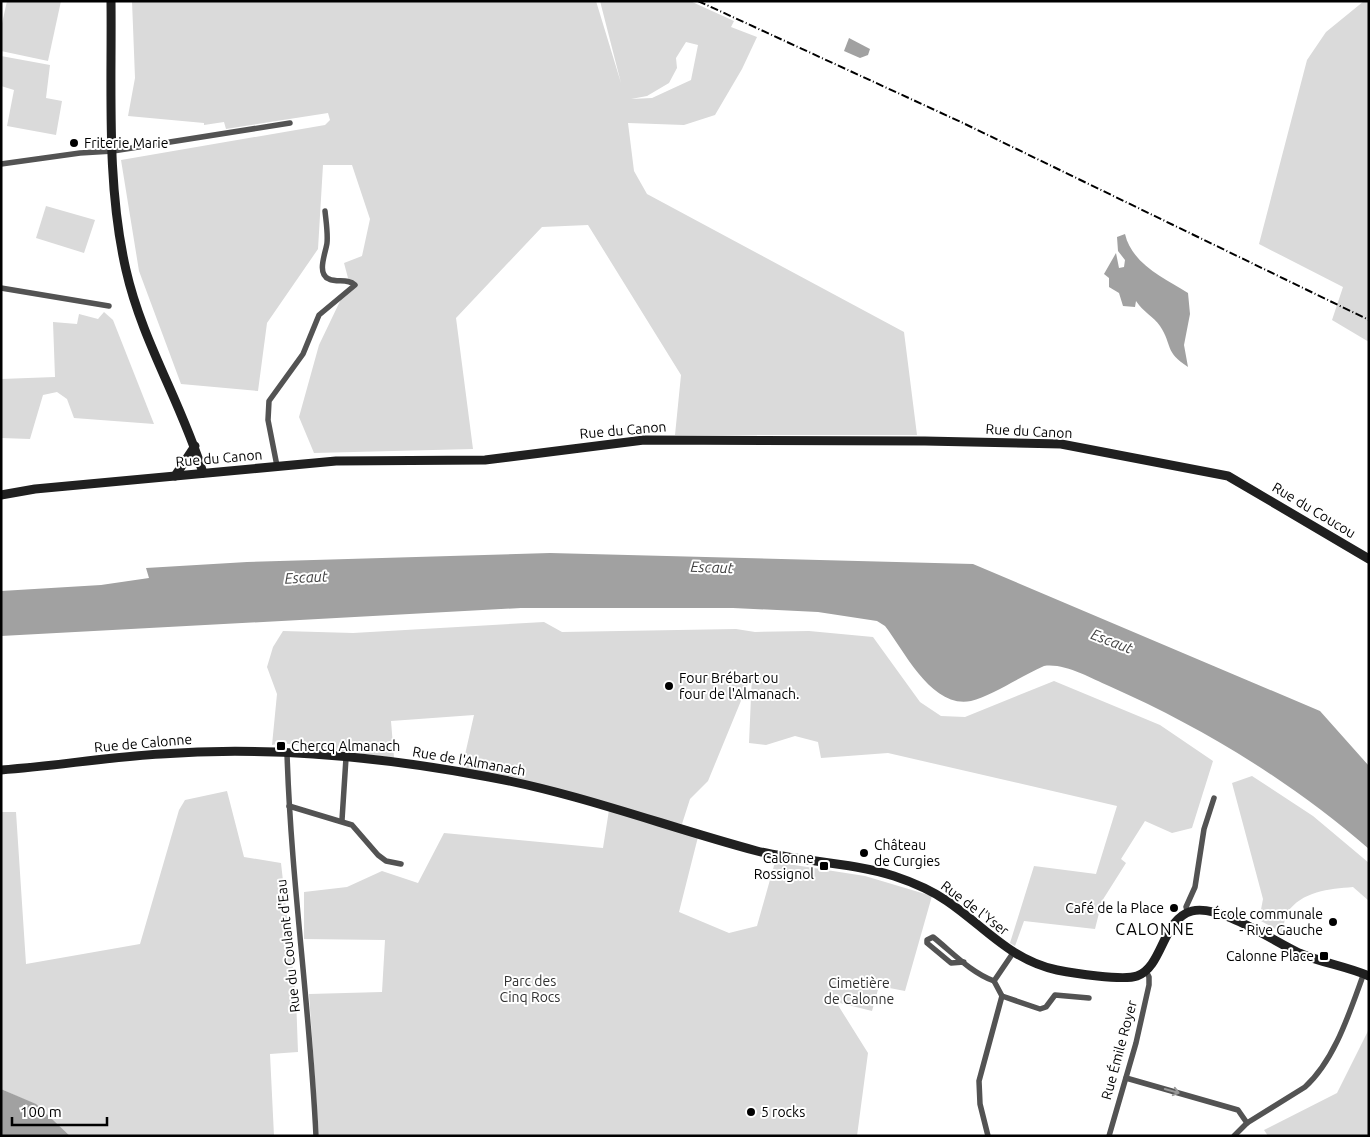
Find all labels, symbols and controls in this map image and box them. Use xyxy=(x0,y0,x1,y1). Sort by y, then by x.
place label: Friterie Marie xyxy=(84,135,168,151)
marker: Friterie Marie xyxy=(68,137,80,149)
street label: Rue du Canon xyxy=(579,418,667,442)
street label: Rue du Canon xyxy=(985,421,1073,441)
street label: Rue du Canon xyxy=(175,446,263,470)
street label: Rue du Coucou xyxy=(1269,479,1359,541)
water label: Escaut xyxy=(690,558,734,576)
water label: Escaut xyxy=(284,567,328,587)
water label: Escaut xyxy=(1089,625,1135,657)
place label: Four Brébart ou four de l'Almanach. xyxy=(679,670,799,702)
marker: Four Brébart ou four de l'Almanach. xyxy=(663,680,675,692)
street label: Rue de Calonne xyxy=(93,731,193,755)
place label: Chercq Almanach xyxy=(291,738,400,754)
marker: Chercq Almanach xyxy=(275,740,287,752)
street label: Rue de l'Almanach xyxy=(411,743,527,779)
place label: Château de Curgies xyxy=(874,837,940,869)
marker: Château de Curgies xyxy=(858,847,870,859)
place label: Calonne Rossignol xyxy=(754,850,814,882)
marker: Calonne Rossignol xyxy=(818,860,830,872)
street label: Rue de l'Yser xyxy=(938,877,1013,939)
street label: Rue du Coulant d'Eau xyxy=(273,879,303,1013)
place label: Café de la Place xyxy=(1065,900,1164,916)
marker: Café de la Place xyxy=(1168,902,1180,914)
place label: École communale - Rive Gauche xyxy=(1212,905,1323,938)
marker: École communale - Rive Gauche xyxy=(1327,916,1339,928)
district label: CALONNE xyxy=(1115,920,1195,938)
place label: Calonne Place xyxy=(1226,948,1314,964)
marker: Calonne Place xyxy=(1318,950,1330,962)
park label: Parc des Cinq Rocs xyxy=(500,973,560,1005)
park label: Cimetière de Calonne xyxy=(824,975,894,1007)
street label: Rue Émile Royer xyxy=(1097,998,1140,1101)
one-way arrow xyxy=(1164,1087,1180,1097)
scale bar xyxy=(12,1094,108,1126)
text: 100 m xyxy=(20,1103,62,1120)
place label: 5 rocks xyxy=(761,1104,805,1120)
marker: 5 rocks xyxy=(745,1106,757,1118)

